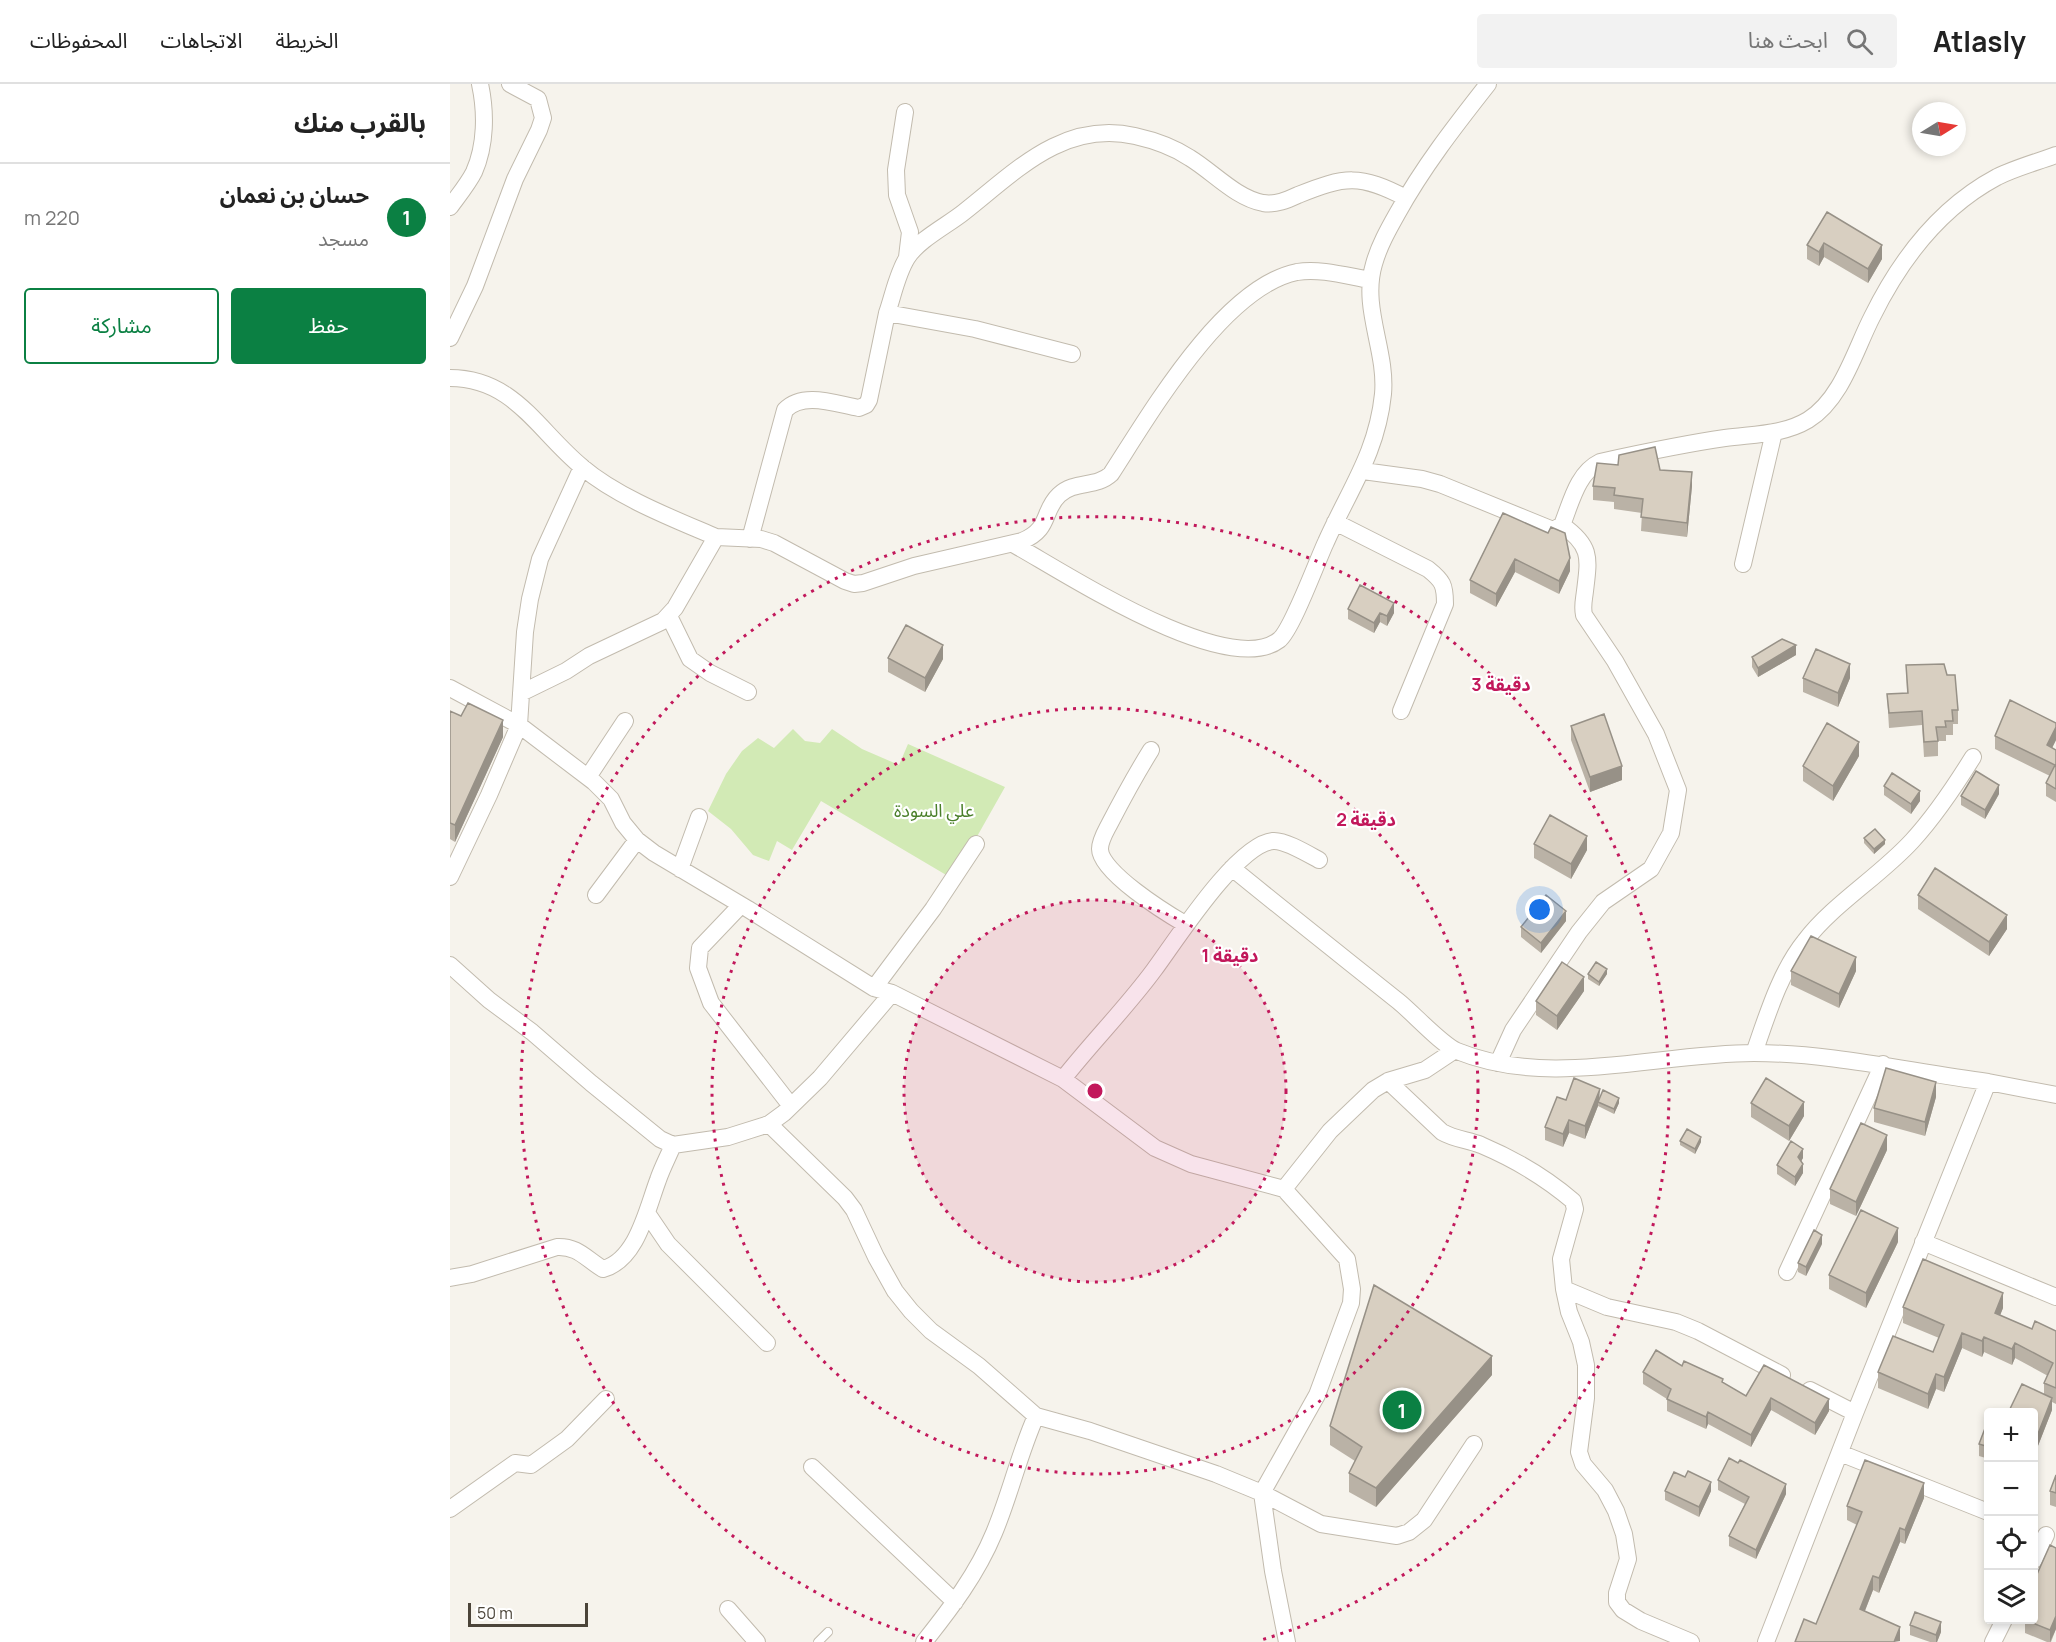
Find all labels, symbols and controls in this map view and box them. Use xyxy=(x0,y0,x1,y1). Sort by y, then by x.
search box xyxy=(1477,14,1897,68)
text: Atlasly xyxy=(1933,22,2026,60)
text: ابحث هنا xyxy=(1748,25,1828,55)
icon: search xyxy=(1843,25,1876,58)
text: المحفوظات xyxy=(30,26,127,54)
text: الاتجاهات xyxy=(160,26,242,54)
text: الخريطة xyxy=(275,26,338,54)
north arrow xyxy=(1912,102,1966,156)
text: بالقرب منك xyxy=(294,104,426,140)
text: حسان بن نعمان xyxy=(220,180,369,210)
text: 220 m xyxy=(24,204,80,231)
text: 1 xyxy=(402,204,411,231)
text: مسجد xyxy=(318,225,369,252)
button: مشاركة xyxy=(24,288,219,364)
button: حفظ xyxy=(231,288,426,364)
text: 3 دقيقة xyxy=(1471,672,1531,696)
park label: علي السودة xyxy=(894,798,974,824)
text: 2 دقيقة xyxy=(1336,807,1396,831)
your location xyxy=(1525,895,1554,924)
text: 1 دقيقة xyxy=(1202,943,1258,967)
centre of rings xyxy=(1085,1081,1105,1101)
pin: 1 xyxy=(1382,1388,1422,1432)
map controls xyxy=(1984,1408,2038,1624)
button: + xyxy=(1984,1408,2038,1462)
button: − xyxy=(1984,1462,2038,1516)
button: locate xyxy=(1984,1516,2038,1570)
button: layers xyxy=(1984,1570,2038,1624)
scale bar xyxy=(468,1600,588,1628)
text: 50 m xyxy=(477,1602,513,1624)

